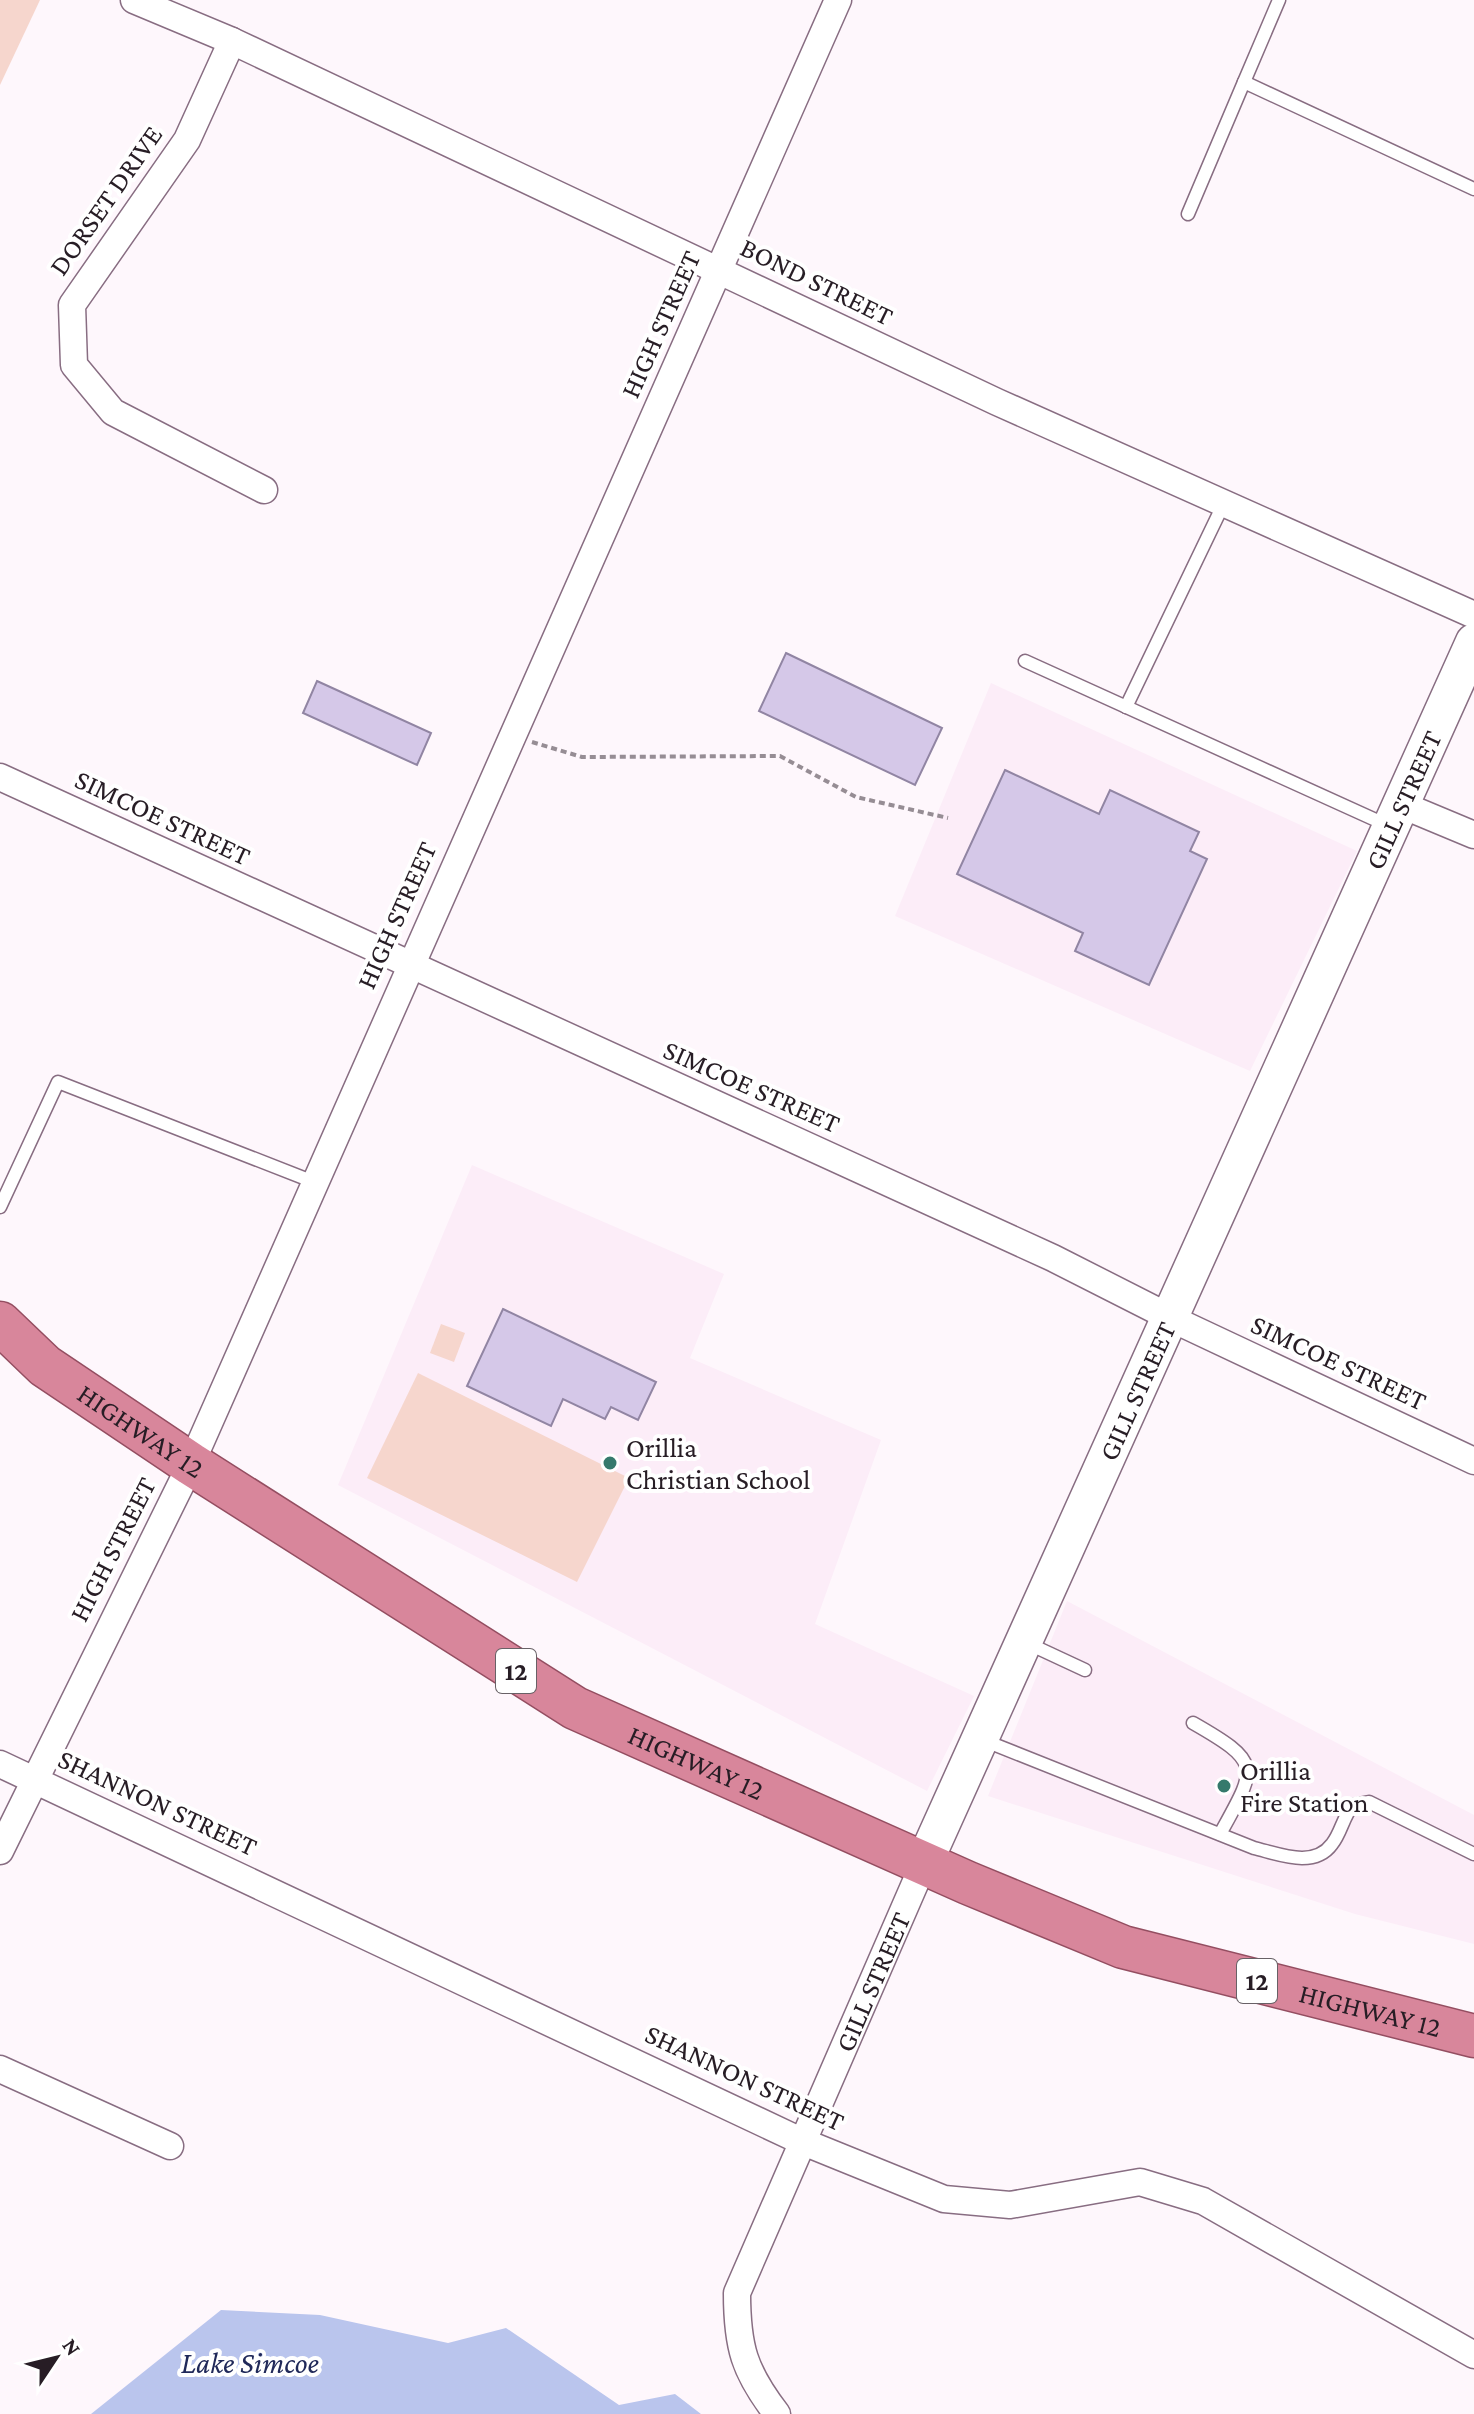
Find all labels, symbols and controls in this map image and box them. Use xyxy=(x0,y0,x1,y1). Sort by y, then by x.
street label: DORSET DRIVE xyxy=(42,120,168,281)
street label: BOND STREET xyxy=(736,231,898,332)
street label: HIGH STREET xyxy=(614,246,707,402)
street label: GILL STREET xyxy=(1359,726,1448,874)
street label: SIMCOE STREET xyxy=(70,763,255,872)
street label: HIGH STREET xyxy=(350,837,443,993)
street label: SIMCOE STREET xyxy=(659,1034,845,1139)
street label: SIMCOE STREET xyxy=(1246,1308,1431,1417)
street label: GILL STREET xyxy=(1093,1317,1182,1465)
street label: HIGHWAY 12 xyxy=(72,1378,210,1484)
place label: Orillia Christian School xyxy=(626,1432,810,1495)
marker: Orillia Christian School xyxy=(601,1454,619,1472)
street label: HIGH STREET xyxy=(63,1472,162,1626)
road number: 12 xyxy=(496,1649,536,1693)
street label: HIGHWAY 12 xyxy=(624,1719,769,1806)
street label: SHANNON STREET xyxy=(53,1743,262,1862)
place label: Orillia Fire Station xyxy=(1240,1755,1369,1818)
marker: Orillia Fire Station xyxy=(1215,1777,1233,1795)
street label: GILL STREET xyxy=(829,1908,917,2056)
road number: 12 xyxy=(1237,1959,1277,2003)
street label: HIGHWAY 12 xyxy=(1296,1977,1444,2043)
street label: SHANNON STREET xyxy=(640,2018,849,2137)
north arrow xyxy=(16,2318,96,2398)
text: N xyxy=(57,2334,87,2360)
water label: Lake Simcoe xyxy=(181,2346,319,2379)

